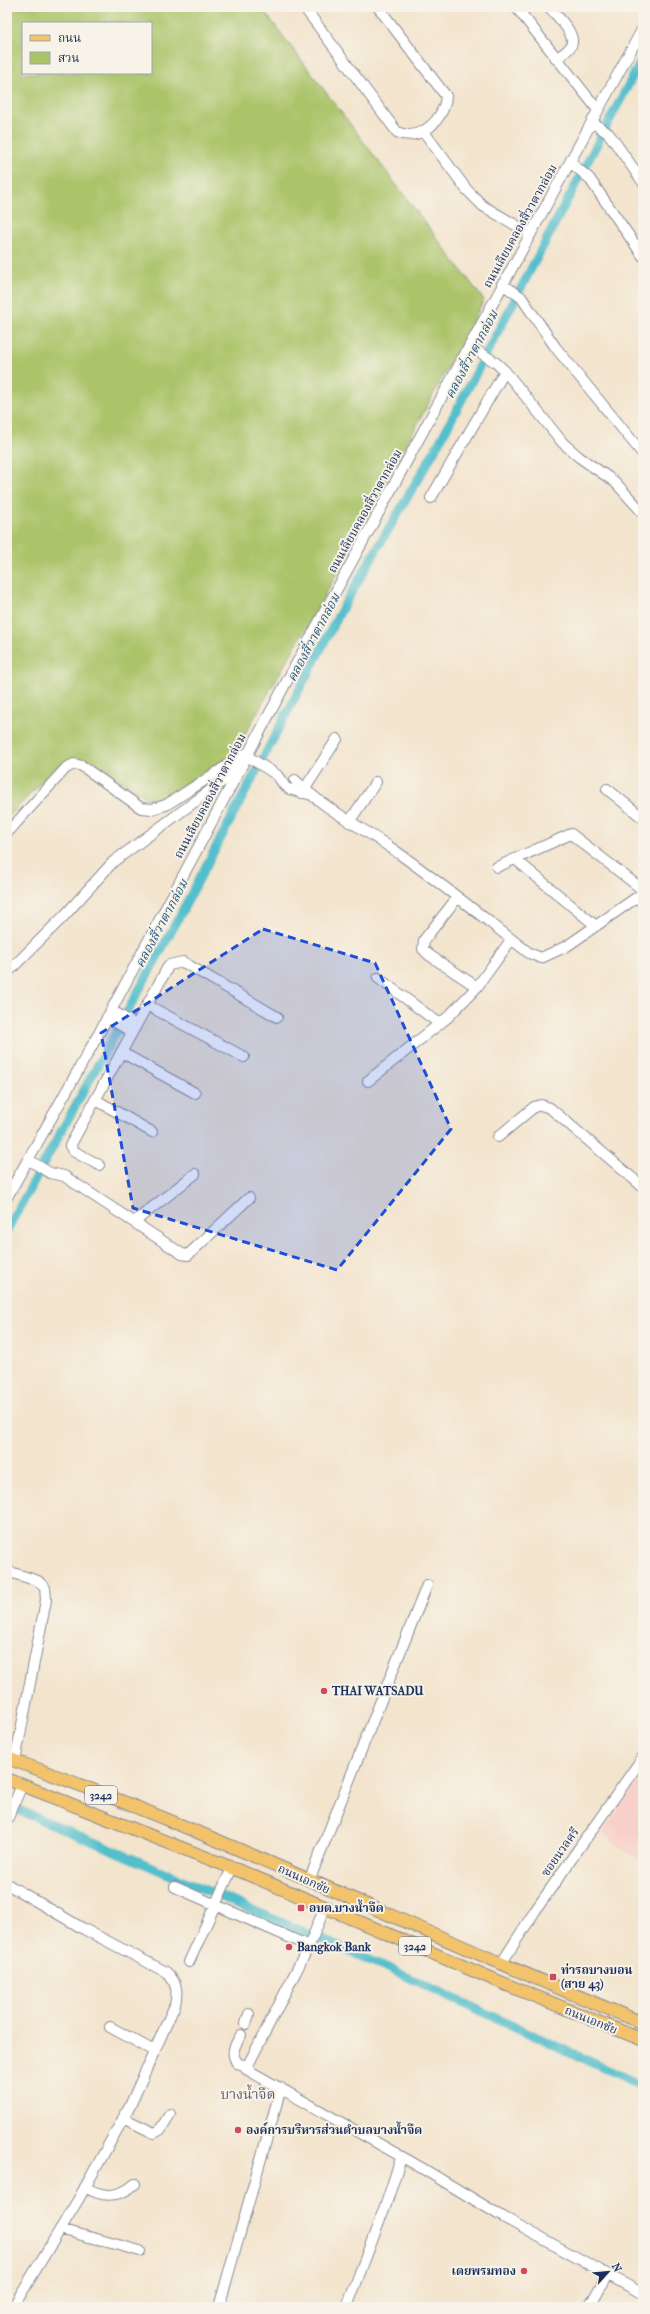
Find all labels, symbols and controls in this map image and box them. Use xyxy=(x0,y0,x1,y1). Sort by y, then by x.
legend xyxy=(22,22,152,74)
text: ถนน xyxy=(58,31,81,45)
text: สวน xyxy=(58,51,80,65)
street label: ถนนเลียบคลองสี่วาตากล่อม xyxy=(478,161,560,290)
water label: คลองสี่วาตากล่อม xyxy=(440,306,501,401)
street label: ถนนเลียบคลองสี่วาตากล่อม xyxy=(323,446,405,575)
water label: คลองสี่วาตากล่อม xyxy=(282,589,343,684)
street label: ถนนเลียบคลองสี่วาตากล่อม xyxy=(169,730,249,861)
water label: คลองสี่วาตากล่อม xyxy=(130,875,191,970)
place label: THAI WATSADU xyxy=(331,1684,424,1698)
marker: THAI WATSADU xyxy=(319,1686,329,1696)
road number: 3242 xyxy=(85,1786,117,1804)
street label: ซอยนวลศรี xyxy=(538,1825,582,1879)
street label: ถนนเอกชัย xyxy=(276,1861,332,1897)
place label: อบต.บางน้ำจืด xyxy=(309,1899,384,1915)
marker: อบต.บางน้ำจืด xyxy=(296,1903,306,1913)
road number: 3242 xyxy=(399,1937,431,1955)
place label: Bangkok Bank xyxy=(297,1940,372,1955)
marker: Bangkok Bank xyxy=(284,1942,294,1952)
place label: ท่ารถบางบอน (สาย 43) xyxy=(561,1963,633,1992)
marker: ท่ารถบางบอน (สาย 43) xyxy=(548,1972,558,1982)
street label: ถนนเอกชัย xyxy=(563,2003,619,2037)
district label: บางน้ำจืด xyxy=(220,2084,276,2103)
place label: องค์การบริหารส่วนตำบลบางน้ำจืด xyxy=(246,2121,422,2137)
marker: องค์การบริหารส่วนตำบลบางน้ำจืด xyxy=(233,2125,243,2135)
north arrow xyxy=(588,2252,628,2292)
text: N xyxy=(609,2261,624,2275)
place label: เตยพรมทอง xyxy=(452,2264,516,2278)
marker: เตยพรมทอง xyxy=(519,2266,529,2276)

